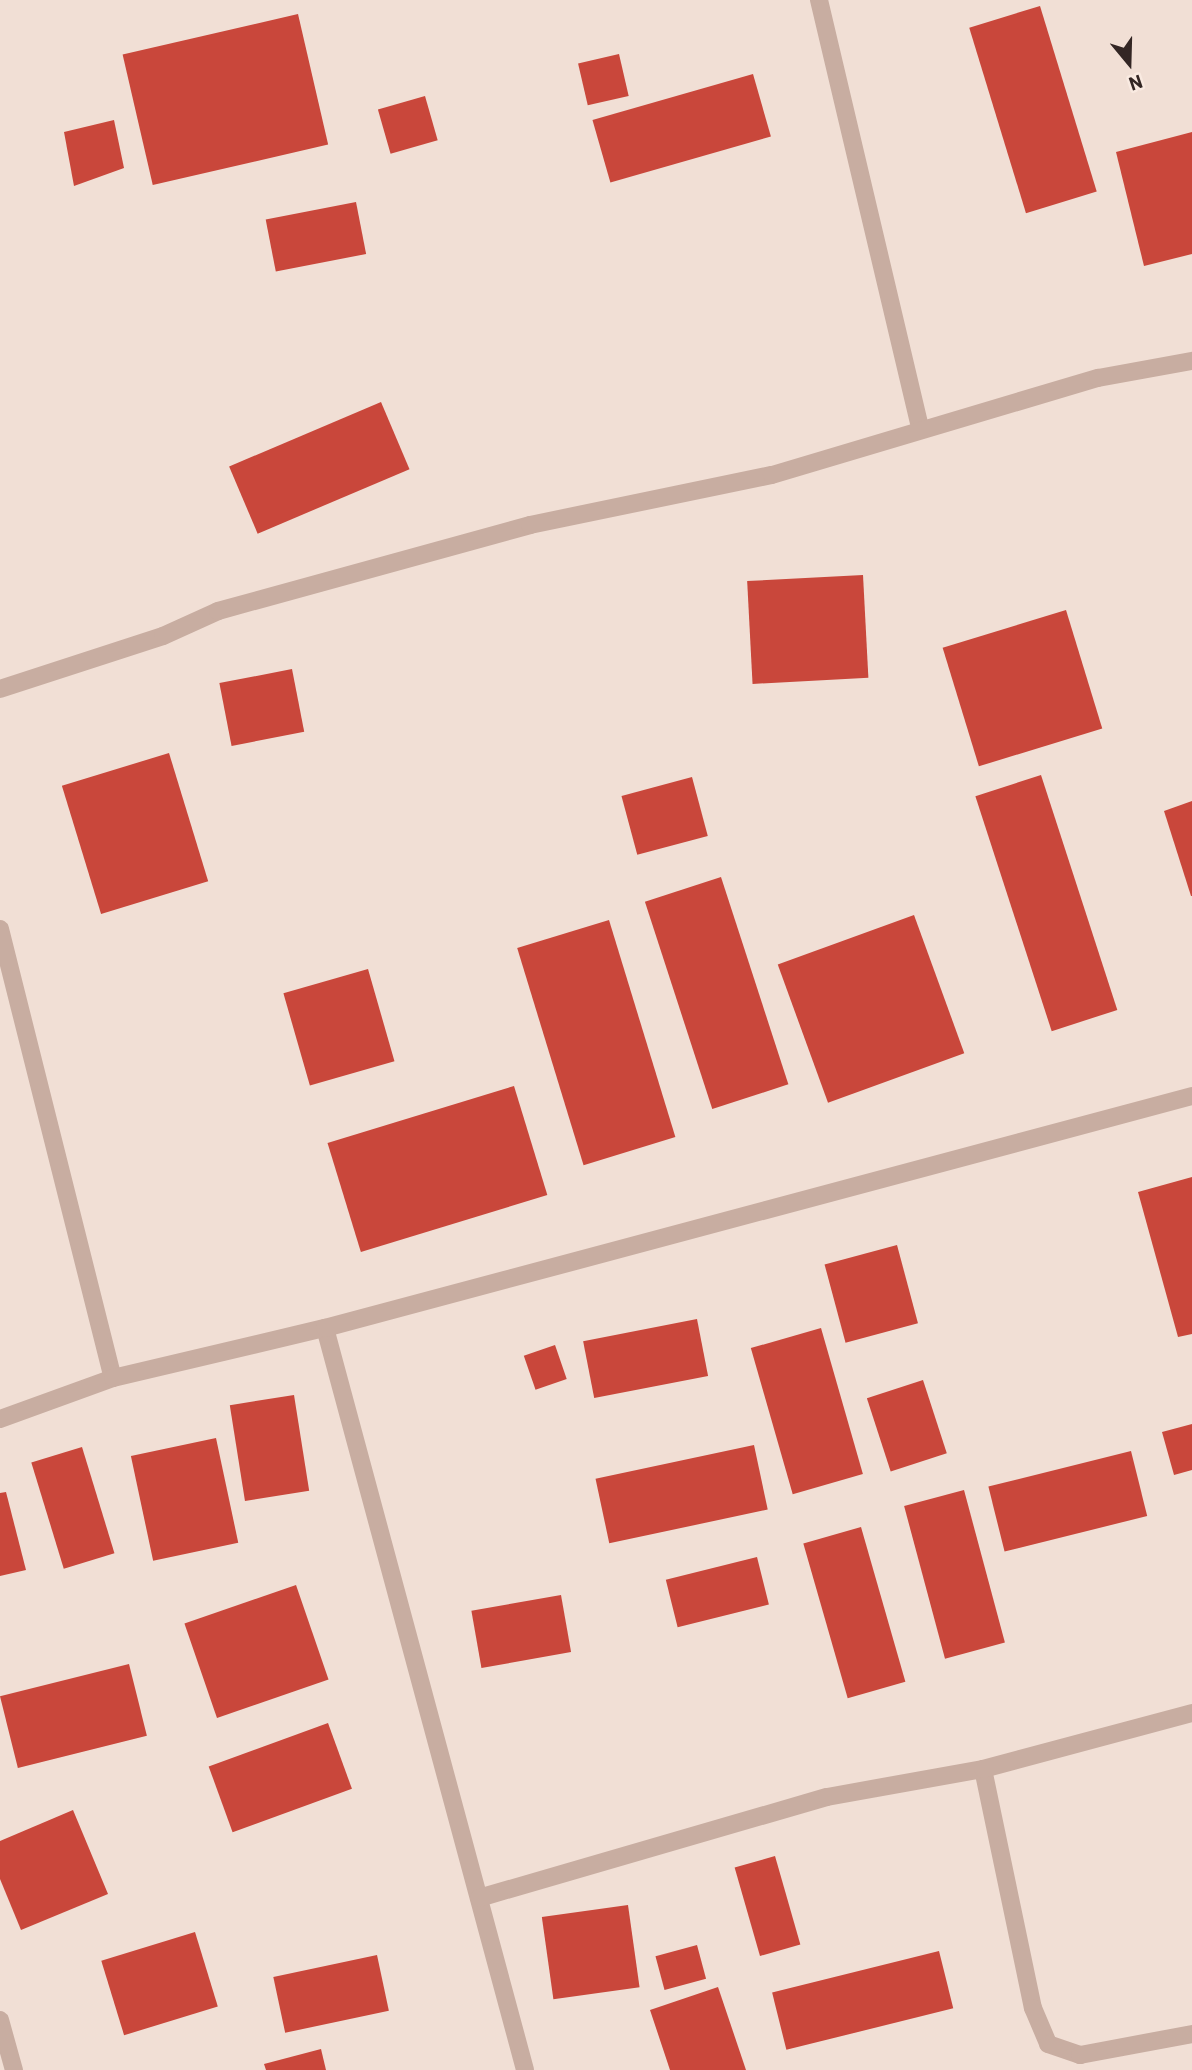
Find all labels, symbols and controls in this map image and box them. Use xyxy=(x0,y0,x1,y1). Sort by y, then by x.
north arrow xyxy=(1094,28,1164,98)
text: N xyxy=(1126,70,1146,96)

